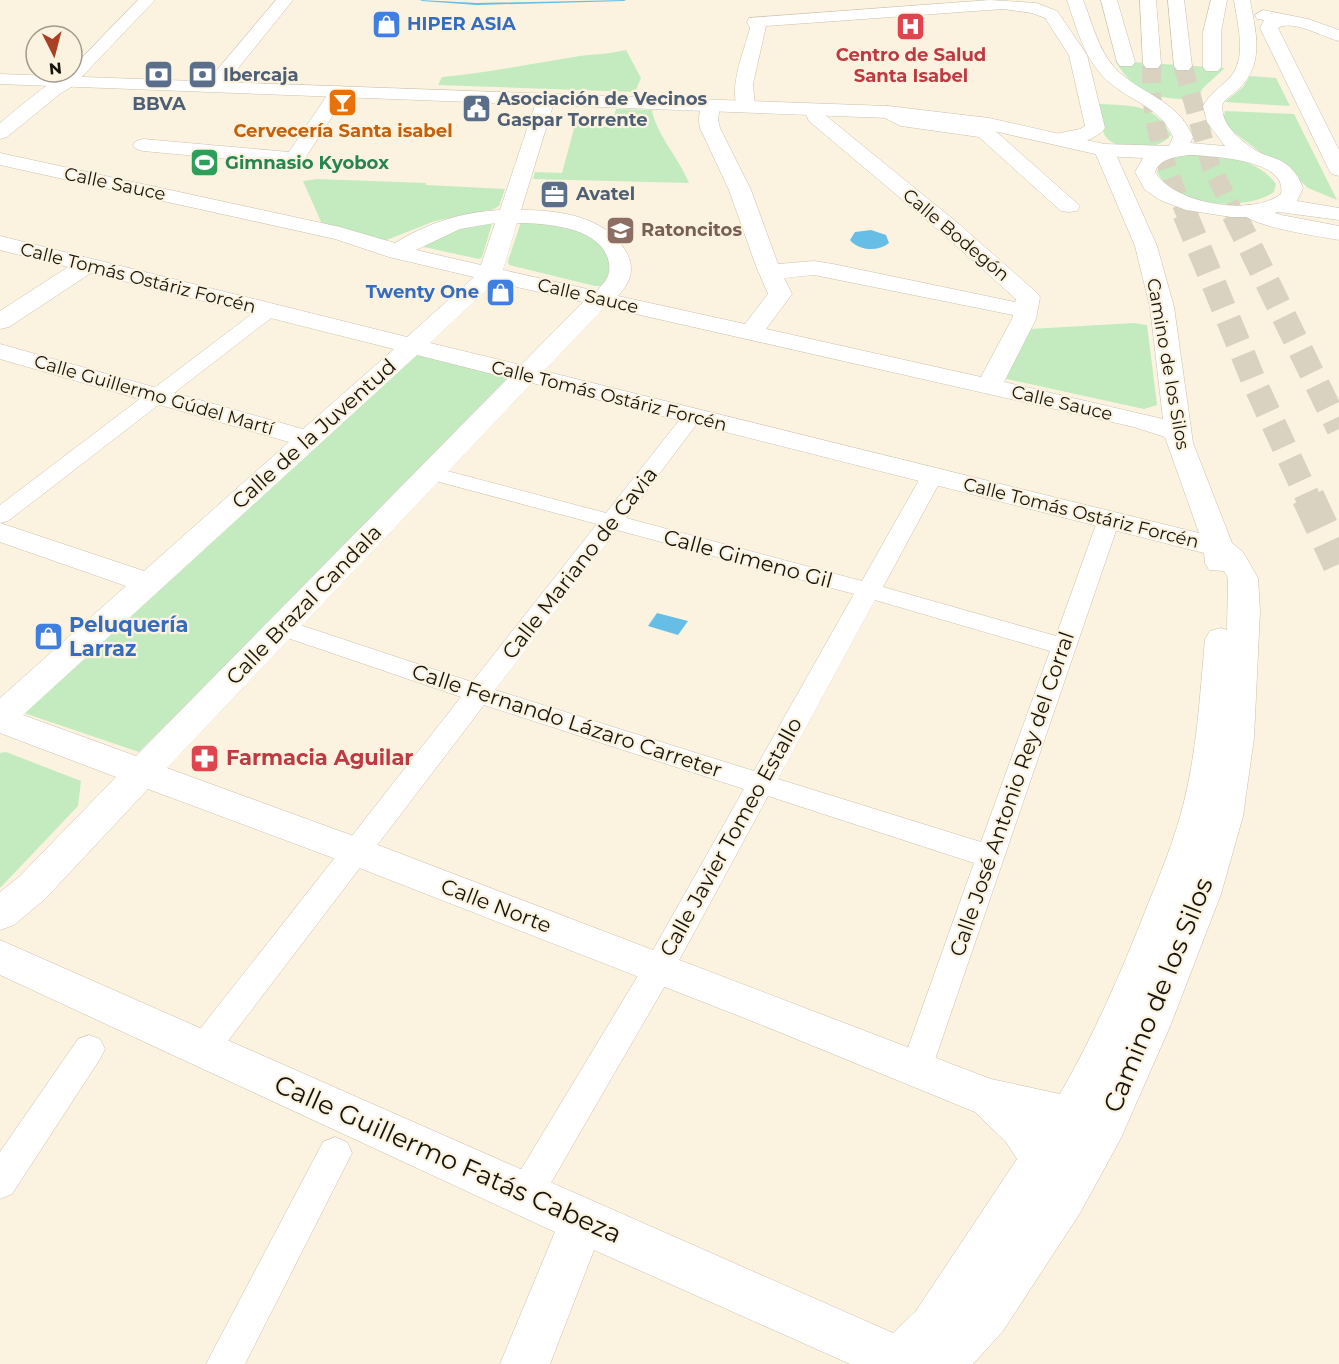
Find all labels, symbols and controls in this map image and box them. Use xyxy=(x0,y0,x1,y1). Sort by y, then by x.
shop icon: HIPER ASIA xyxy=(370,8,402,40)
hospital icon: Centro de Salud Santa Isabel xyxy=(895,10,927,42)
place label: HIPER ASIA xyxy=(407,13,516,35)
north arrow xyxy=(24,24,84,84)
place label: Centro de Salud Santa Isabel xyxy=(836,44,986,87)
text: N xyxy=(48,58,63,79)
bank icon: BBVA xyxy=(143,59,175,91)
bank icon: Ibercaja xyxy=(186,59,218,91)
place label: Ibercaja xyxy=(223,64,299,86)
bar icon: Cervecería Santa isabel xyxy=(327,86,359,118)
place label: Asociación de Vecinos Gaspar Torrente xyxy=(496,88,708,131)
place label: BBVA xyxy=(132,93,186,115)
public building icon: Asociación de Vecinos Gaspar Torrente xyxy=(460,93,492,125)
place label: Cervecería Santa isabel xyxy=(233,120,453,142)
sports icon: Gimnasio Kyobox xyxy=(188,147,220,179)
place label: Gimnasio Kyobox xyxy=(225,152,389,174)
street label: Calle Sauce xyxy=(62,163,168,206)
office icon: Avatel xyxy=(539,178,571,210)
place label: Avatel xyxy=(575,183,635,205)
street label: Calle Bodegón xyxy=(898,184,1014,286)
school or university icon: Ratoncitos xyxy=(604,214,636,246)
place label: Ratoncitos xyxy=(641,219,742,241)
street label: Calle Tomás Ostáriz Forcén xyxy=(18,238,258,318)
street label: Calle Sauce xyxy=(535,274,641,318)
shop icon: Twenty One xyxy=(484,276,516,308)
street label: Camino de los Silos xyxy=(1142,277,1194,452)
place label: Twenty One xyxy=(366,281,479,303)
street label: Calle Guillermo Gúdel Martí xyxy=(32,350,277,440)
street label: Calle de la Juventud xyxy=(227,353,401,514)
street label: Calle Tomás Ostáriz Forcén xyxy=(489,356,729,436)
street label: Calle Sauce xyxy=(1009,381,1115,425)
street label: Calle Mariano de Cavia xyxy=(497,462,662,664)
street label: Calle Tomás Ostáriz Forcén xyxy=(961,473,1201,553)
street label: Calle Brazal Candala xyxy=(221,519,386,690)
street label: Calle Gimeno Gil xyxy=(661,524,835,593)
place label: Peluquería Larraz xyxy=(69,612,189,661)
shop icon: Peluquería Larraz xyxy=(32,621,64,653)
street label: Calle José Antonio Rey del Corral xyxy=(944,628,1079,960)
street label: Calle Fernando Lázaro Carreter xyxy=(409,659,725,783)
street label: Calle Javier Tomeo Estallo xyxy=(654,713,807,961)
pharmacy icon: Farmacia Aguilar xyxy=(189,742,221,774)
place label: Farmacia Aguilar xyxy=(226,745,413,770)
street label: Calle Norte xyxy=(437,873,555,938)
street label: Camino de los Silos xyxy=(1096,873,1220,1117)
street label: Calle Guillermo Fatás Cabeza xyxy=(269,1068,627,1250)

